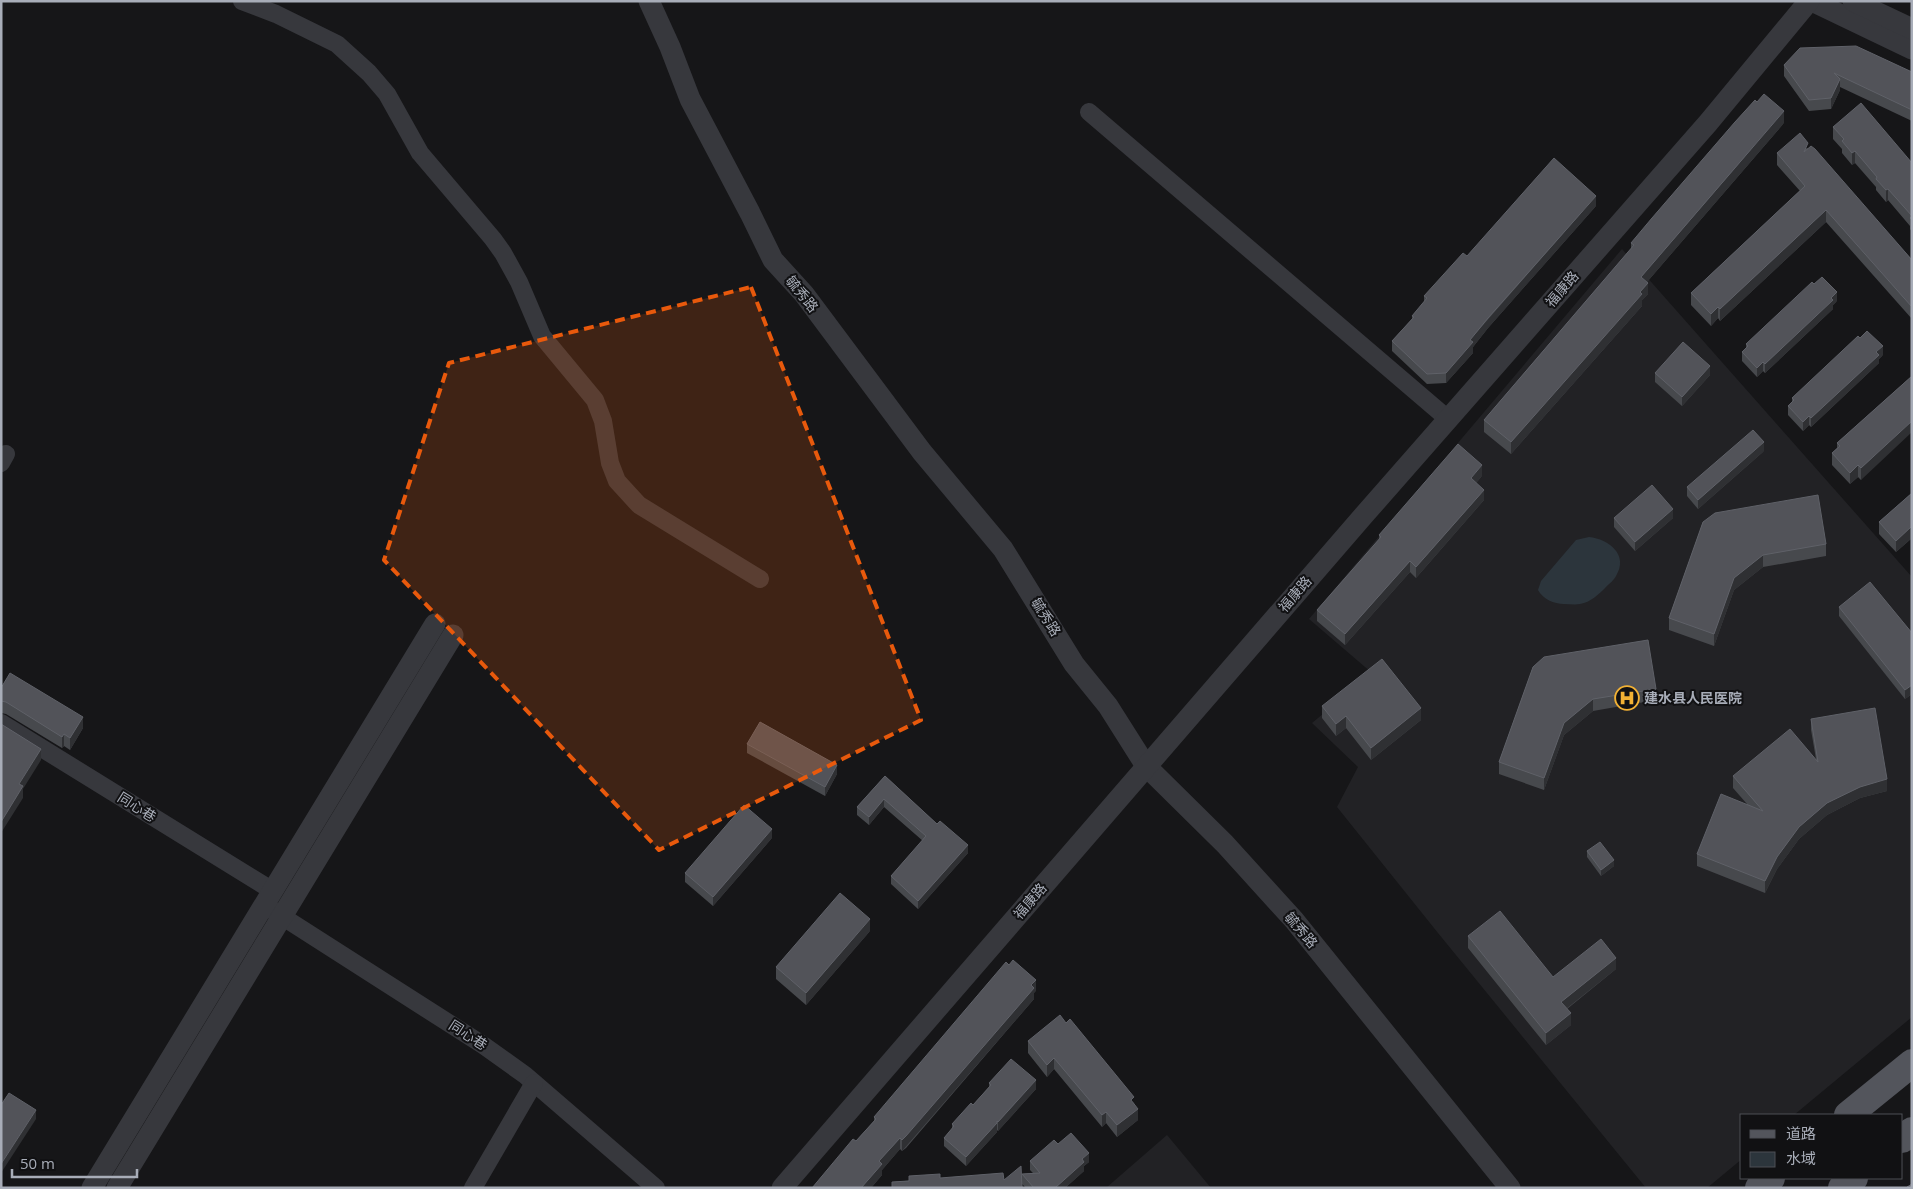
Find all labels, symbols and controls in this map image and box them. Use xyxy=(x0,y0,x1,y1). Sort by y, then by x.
street label: 福康路 xyxy=(1541,267,1583,311)
street label: 毓秀路 xyxy=(782,271,823,316)
street label: 福康路 xyxy=(1274,572,1316,616)
street label: 毓秀路 xyxy=(1027,594,1066,640)
hospital icon: 建水县人民医院 xyxy=(1614,685,1640,711)
place label: 建水县人民医院 xyxy=(1644,688,1742,707)
street label: 同心巷 xyxy=(114,787,160,826)
street label: 福康路 xyxy=(1009,879,1051,923)
street label: 毓秀路 xyxy=(1281,907,1322,952)
street label: 同心巷 xyxy=(445,1015,491,1054)
legend xyxy=(1740,1114,1903,1179)
text: 道路 xyxy=(1786,1123,1816,1143)
scale bar xyxy=(12,1146,138,1178)
text: 水域 xyxy=(1786,1148,1816,1168)
text: 50 m xyxy=(20,1153,55,1173)

